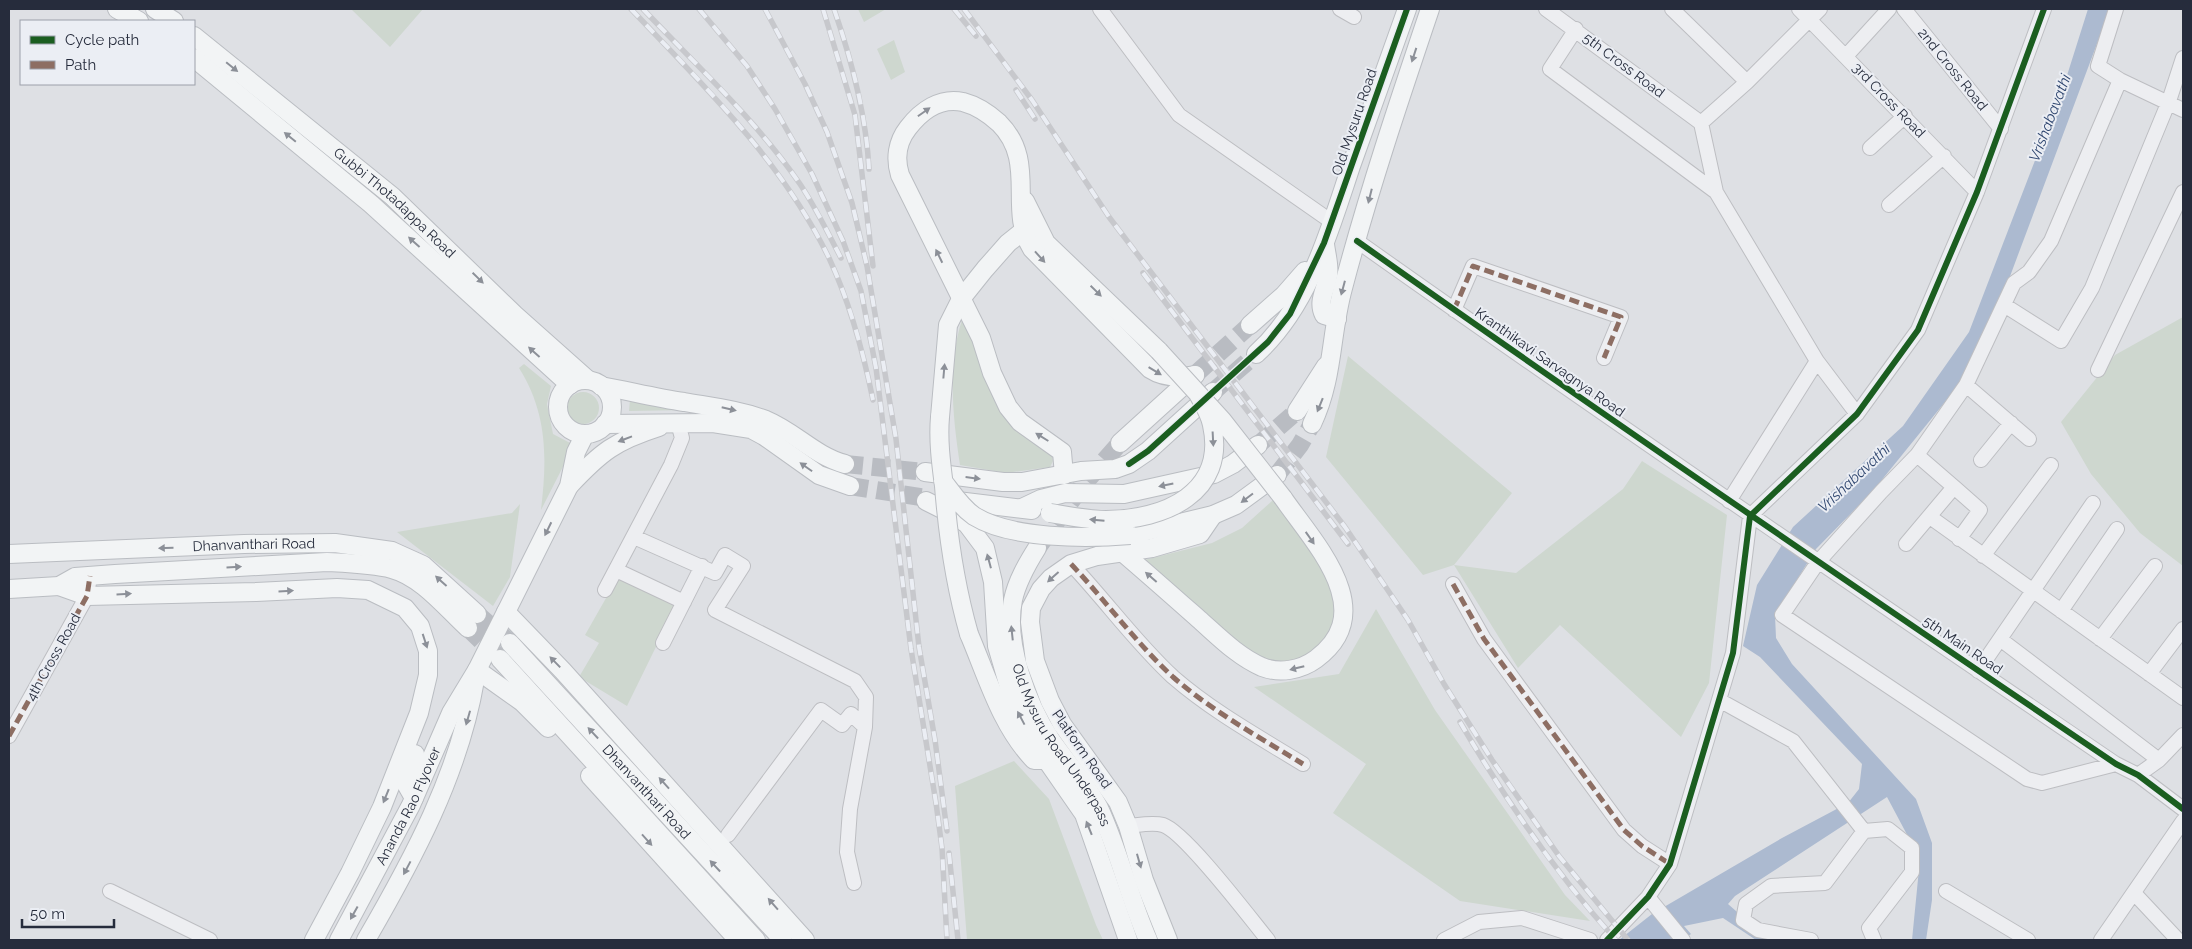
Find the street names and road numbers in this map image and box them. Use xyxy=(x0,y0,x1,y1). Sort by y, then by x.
street label: 2nd Cross Road xyxy=(1915,25,1991,113)
street label: 5th Cross Road xyxy=(1580,29,1668,101)
street label: 3rd Cross Road xyxy=(1849,59,1929,141)
street label: Old Mysuru Road xyxy=(1328,67,1380,177)
street label: Gubbi Thotadappa Road xyxy=(331,144,459,261)
street label: Kranthikavi Sarvagnya Road xyxy=(1472,304,1628,420)
street label: Dhanvanthari Road xyxy=(192,535,315,554)
street label: 4th Cross Road xyxy=(22,611,84,703)
street label: 5th Main Road xyxy=(1920,613,2006,677)
street label: Old Mysuru Road Underpass xyxy=(1009,662,1114,829)
street label: Platform Road xyxy=(1049,707,1115,791)
street label: Dhanvanthari Road xyxy=(599,741,694,842)
street label: Ananda Rao Flyover xyxy=(373,744,443,868)

